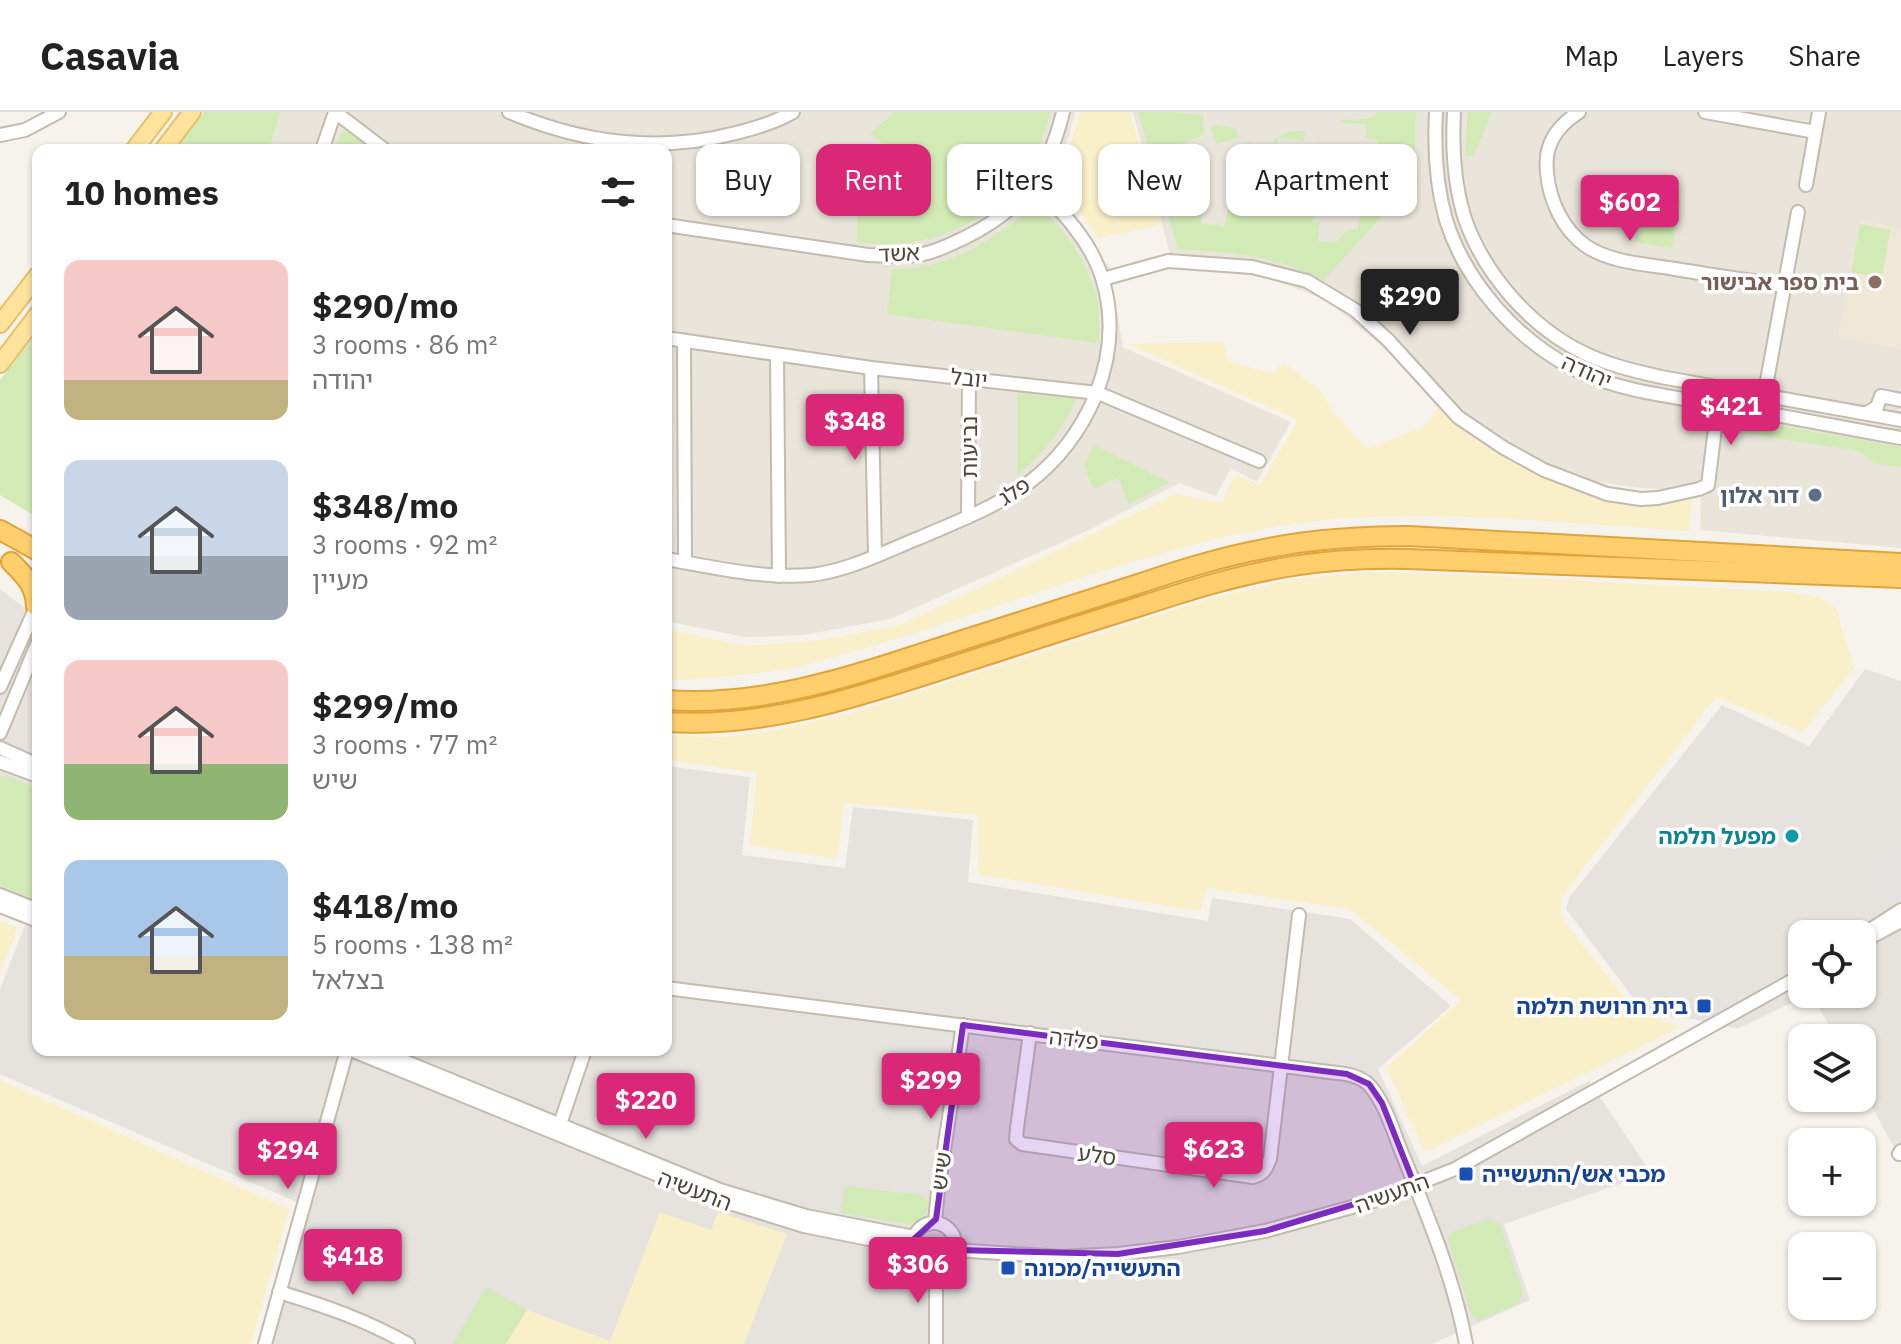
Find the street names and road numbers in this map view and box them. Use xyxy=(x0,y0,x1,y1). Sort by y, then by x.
street label: אשד xyxy=(878,237,921,268)
street label: יהודה xyxy=(1558,347,1617,394)
street label: יובל xyxy=(949,361,989,394)
street label: נביעות xyxy=(954,416,983,478)
street label: פלג xyxy=(992,470,1035,512)
street label: פלדה xyxy=(1048,1021,1101,1056)
street label: סלע xyxy=(1076,1137,1118,1172)
street label: שיש xyxy=(923,1150,958,1192)
street label: התעשיה xyxy=(654,1162,736,1217)
street label: התעשיה xyxy=(1351,1166,1433,1219)

